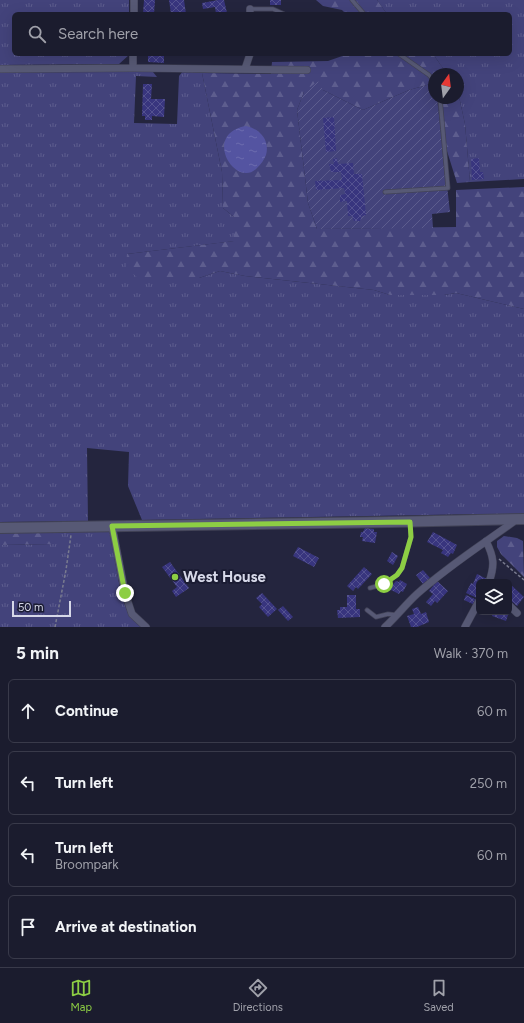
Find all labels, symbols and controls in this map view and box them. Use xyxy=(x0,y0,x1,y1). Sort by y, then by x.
search box xyxy=(12,12,512,56)
icon: search xyxy=(26,23,48,45)
text: Search here xyxy=(58,25,138,43)
north arrow xyxy=(428,68,464,104)
place label: West House xyxy=(183,568,267,586)
marker: West House xyxy=(170,572,180,582)
route start xyxy=(375,575,393,593)
map controls xyxy=(476,579,512,615)
button: layers xyxy=(476,579,512,615)
route end xyxy=(116,584,134,602)
scale bar xyxy=(12,599,71,618)
text: 50 m xyxy=(18,601,43,614)
text: 5 min xyxy=(16,643,59,663)
text: Walk · 370 m xyxy=(434,646,508,661)
icon: ahead xyxy=(17,700,39,722)
text: Continue xyxy=(55,702,118,720)
text: 60 m xyxy=(477,704,507,719)
icon: left xyxy=(17,772,39,794)
text: Turn left xyxy=(55,774,113,792)
text: 250 m xyxy=(470,776,507,791)
text: Turn left xyxy=(55,839,113,857)
icon: left xyxy=(17,844,39,866)
text: 60 m xyxy=(477,848,507,863)
text: Broompark xyxy=(55,857,119,872)
icon: arrive xyxy=(17,916,39,938)
text: Arrive at destination xyxy=(55,918,196,936)
tab: Map xyxy=(70,977,92,1014)
tab: Directions xyxy=(233,977,283,1014)
tab: Saved xyxy=(423,977,454,1014)

